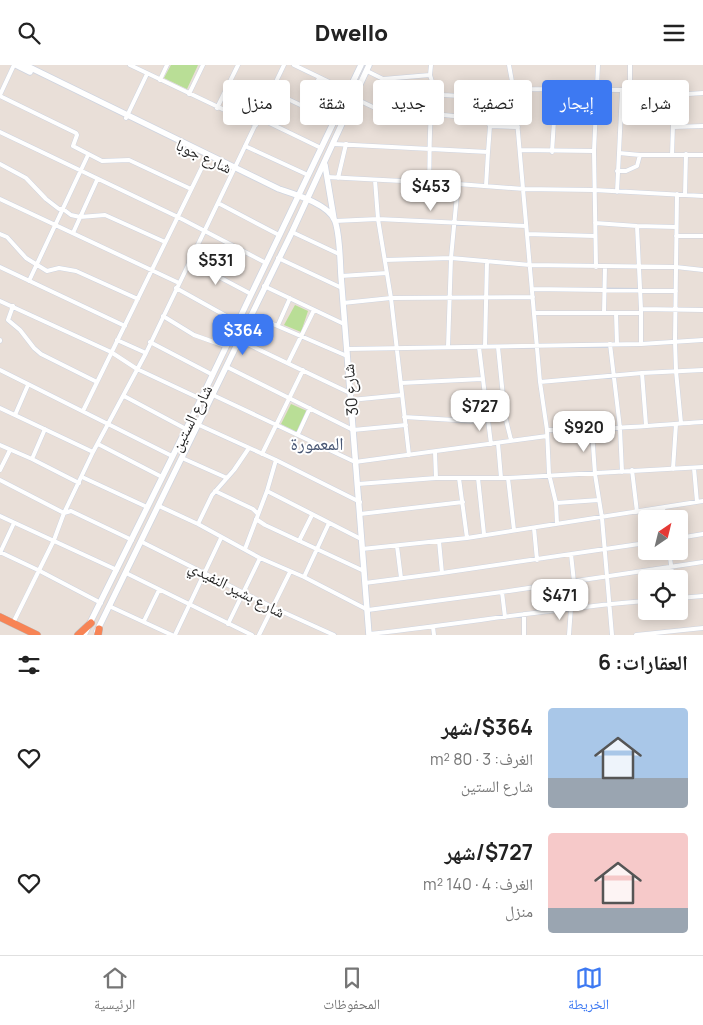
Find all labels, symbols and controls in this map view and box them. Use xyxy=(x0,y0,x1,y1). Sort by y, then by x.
text: Dwello xyxy=(315,18,388,48)
icon: search xyxy=(15,19,43,47)
icon: menu xyxy=(660,19,688,47)
chip: منزل xyxy=(223,80,290,125)
chip: شقة xyxy=(300,80,363,125)
chip: جديد xyxy=(373,80,444,125)
chip: تصفية xyxy=(454,80,532,125)
chip: إيجار xyxy=(542,80,612,125)
chip: شراء xyxy=(622,80,689,125)
street label: شارع جوبا xyxy=(172,133,236,179)
pin: $453 xyxy=(401,169,461,212)
text: $453 xyxy=(412,175,450,197)
pin: $531 xyxy=(186,243,246,286)
text: $531 xyxy=(198,249,234,271)
pin: $364 xyxy=(213,313,273,356)
text: $364 xyxy=(223,319,263,341)
street label: شارع 30 xyxy=(337,363,363,417)
street label: شارع الستين xyxy=(165,381,217,455)
pin: $727 xyxy=(450,389,510,432)
text: $727 xyxy=(462,395,498,417)
pin: $920 xyxy=(554,411,614,453)
text: $920 xyxy=(564,416,604,438)
district label: المعمورة xyxy=(290,431,344,455)
north arrow xyxy=(638,510,688,560)
map controls xyxy=(638,510,688,620)
street label: شارع بشير النفيدي xyxy=(184,555,289,625)
button: locate xyxy=(638,570,688,620)
pin: $471 xyxy=(530,579,590,621)
text: $471 xyxy=(542,584,578,606)
text: العقارات: 6 xyxy=(598,648,688,676)
icon: filters xyxy=(15,651,43,679)
text: $364/شهر xyxy=(441,713,533,741)
icon: home xyxy=(588,728,648,788)
icon: heart xyxy=(15,744,43,772)
text: الغرف: 3 · 80 m² xyxy=(430,748,533,770)
text: شارع الستين xyxy=(461,775,533,797)
text: $727/شهر xyxy=(444,838,533,866)
icon: home xyxy=(588,853,648,913)
icon: heart xyxy=(15,869,43,897)
text: الغرف: 4 · 140 m² xyxy=(423,873,533,895)
text: منزل xyxy=(505,900,533,922)
tab: الرئيسية xyxy=(94,964,135,1018)
tab: المحفوظات xyxy=(323,964,380,1018)
tab: الخريطة xyxy=(568,964,609,1018)

